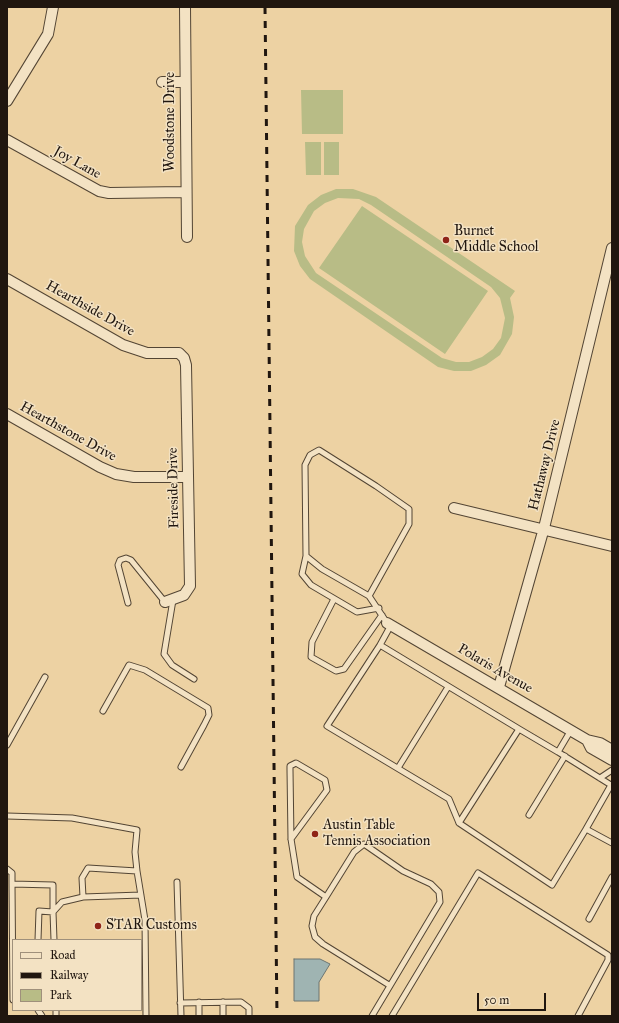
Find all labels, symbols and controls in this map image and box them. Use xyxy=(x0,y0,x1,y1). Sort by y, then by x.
street label: Woodstone Drive xyxy=(163,72,179,172)
street label: Joy Lane xyxy=(50,143,104,183)
place label: Burnet Middle School xyxy=(454,224,539,256)
marker: Burnet Middle School xyxy=(441,235,451,245)
street label: Hearthside Drive xyxy=(43,278,137,340)
street label: Hearthstone Drive xyxy=(17,399,119,465)
street label: Hathaway Drive xyxy=(526,418,564,512)
street label: Fireside Drive xyxy=(165,447,183,529)
street label: Polaris Avenue xyxy=(455,641,535,697)
place label: Austin Table Tennis Association xyxy=(323,818,430,850)
marker: Austin Table Tennis Association xyxy=(310,829,320,839)
place label: STAR Customs xyxy=(106,918,197,934)
marker: STAR Customs xyxy=(93,921,103,931)
legend xyxy=(12,939,142,1011)
text: Road xyxy=(50,948,76,962)
text: Railway xyxy=(50,968,88,982)
scale bar xyxy=(479,985,548,1011)
text: Park xyxy=(50,988,72,1002)
text: 50 m xyxy=(484,993,509,1007)

